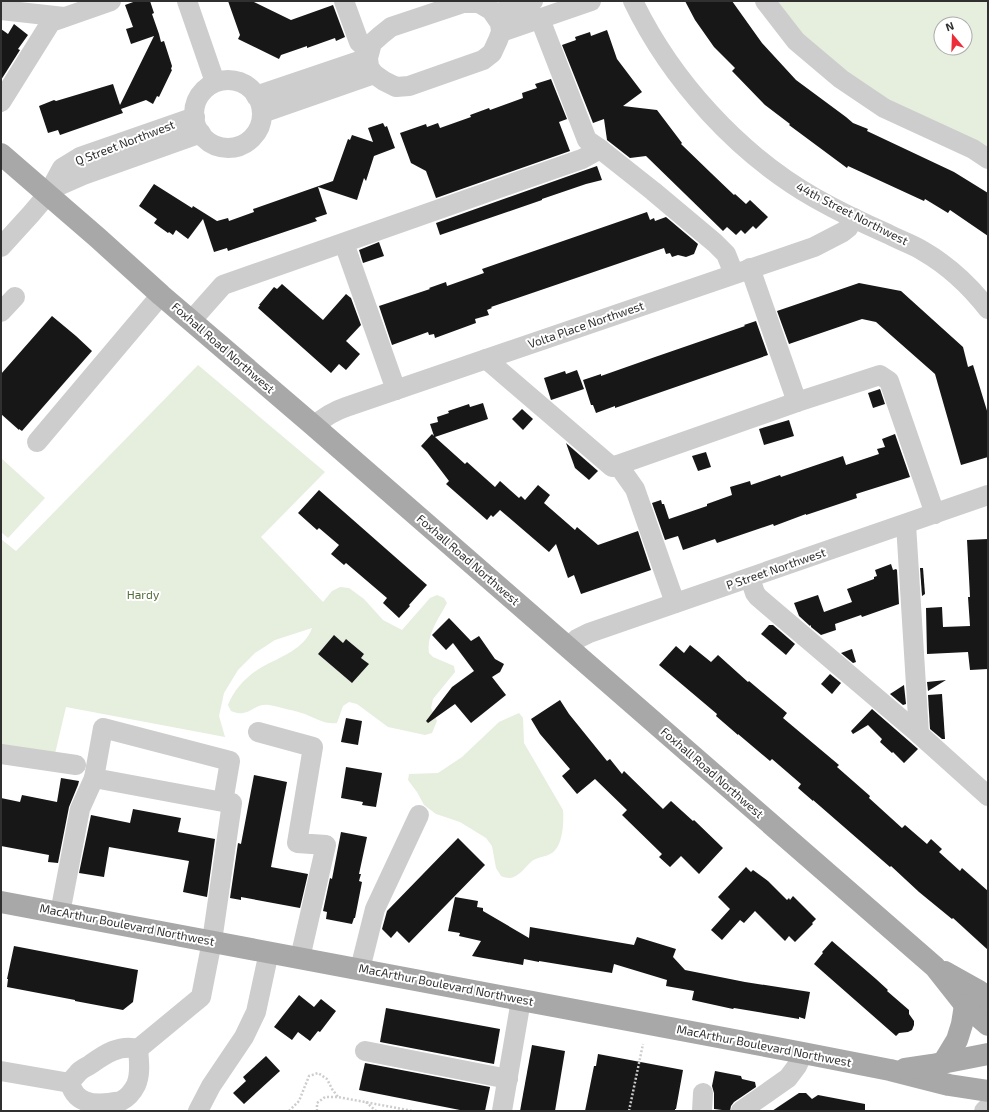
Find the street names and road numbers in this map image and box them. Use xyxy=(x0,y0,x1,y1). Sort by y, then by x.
street label: Q Street Northwest xyxy=(73,117,177,168)
street label: 44th Street Northwest xyxy=(794,179,911,248)
street label: Volta Place Northwest xyxy=(526,297,646,350)
street label: Foxhall Road Northwest xyxy=(170,299,278,396)
street label: Foxhall Road Northwest xyxy=(415,511,523,608)
street label: P Street Northwest xyxy=(724,544,828,592)
street label: Foxhall Road Northwest xyxy=(659,724,767,821)
street label: MacArthur Boulevard Northwest xyxy=(39,900,216,948)
street label: MacArthur Boulevard Northwest xyxy=(358,960,535,1008)
street label: MacArthur Boulevard Northwest xyxy=(676,1021,853,1069)

